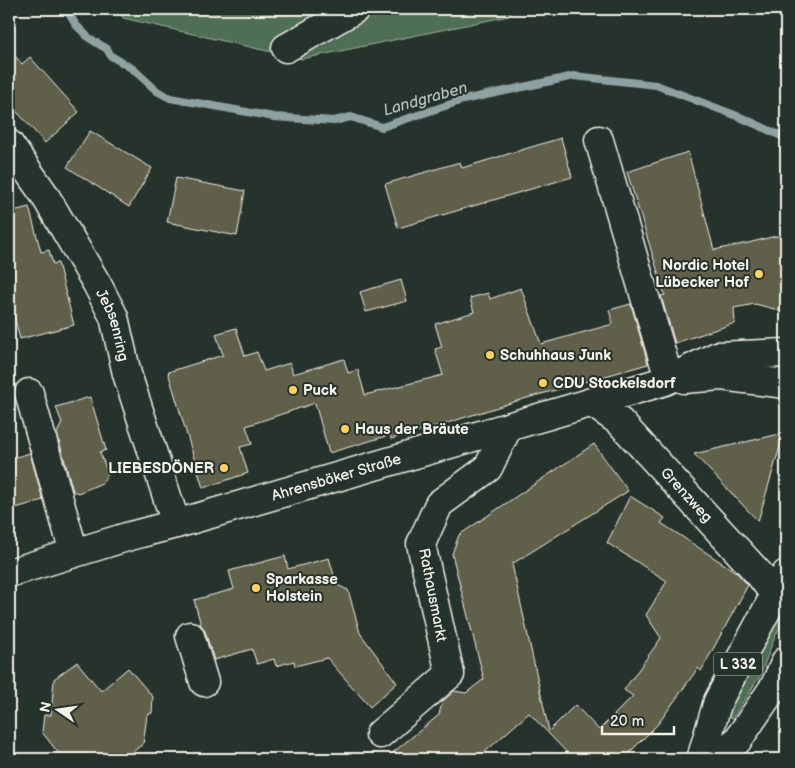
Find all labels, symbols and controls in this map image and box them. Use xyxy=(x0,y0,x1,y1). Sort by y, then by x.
water label: Landgraben xyxy=(381,78,470,120)
place label: Nordic Hotel Lübecker Hof xyxy=(655,256,749,292)
marker: Nordic Hotel Lübecker Hof xyxy=(753,268,765,280)
street label: Jebsenring xyxy=(91,286,133,363)
place label: Schuhhaus Junk xyxy=(500,346,611,365)
marker: Schuhhaus Junk xyxy=(484,349,496,361)
place label: CDU Stockelsdorf xyxy=(553,374,676,393)
marker: CDU Stockelsdorf xyxy=(537,377,549,389)
place label: Puck xyxy=(303,381,337,400)
marker: Puck xyxy=(287,384,299,396)
place label: Haus der Bräute xyxy=(355,420,469,439)
marker: Haus der Bräute xyxy=(339,423,351,435)
street label: Ahrensböker Straße xyxy=(269,450,403,506)
place label: LIEBESDÖNER xyxy=(108,459,214,478)
marker: LIEBESDÖNER xyxy=(218,462,230,474)
street label: Grenzweg xyxy=(656,464,716,527)
street label: Rathausmarkt xyxy=(414,547,451,644)
place label: Sparkasse Holstein xyxy=(266,570,338,606)
marker: Sparkasse Holstein xyxy=(250,582,262,594)
road number: L 332 xyxy=(714,652,762,676)
north arrow xyxy=(32,686,82,736)
text: N xyxy=(36,700,55,714)
scale bar xyxy=(602,703,675,735)
text: 20 m xyxy=(610,712,644,731)

